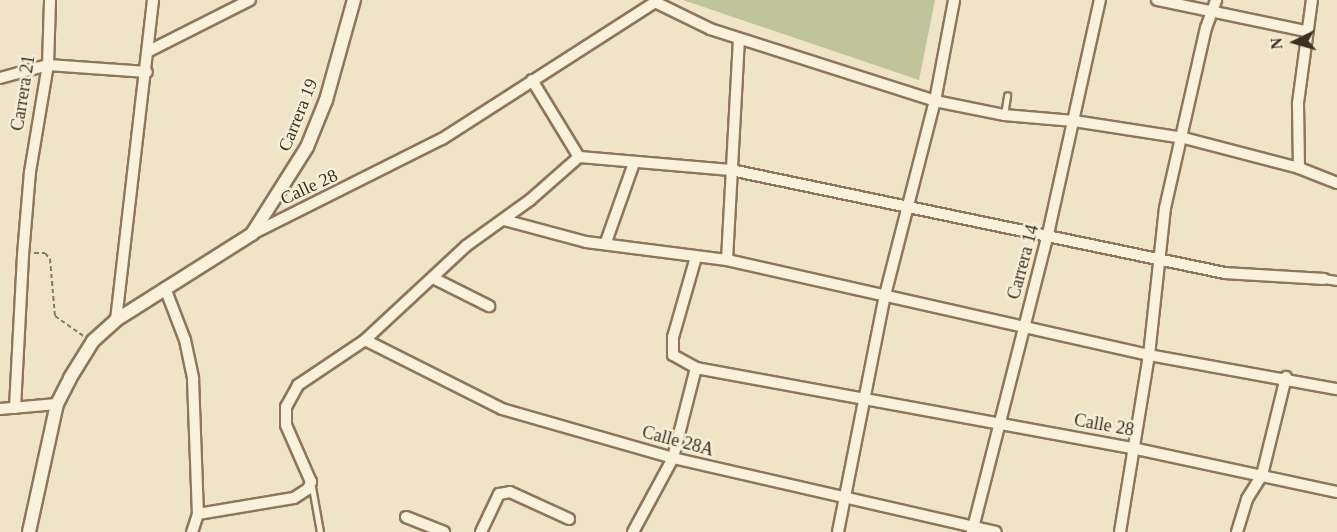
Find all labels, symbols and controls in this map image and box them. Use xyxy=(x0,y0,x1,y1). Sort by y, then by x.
north arrow xyxy=(1265,12,1325,72)
text: N xyxy=(1268,37,1286,50)
street label: Carrera 21 xyxy=(6,54,40,132)
street label: Carrera 19 xyxy=(274,76,322,154)
street label: Calle 28 xyxy=(277,164,341,210)
street label: Carrera 14 xyxy=(1003,222,1043,302)
street label: Calle 28 xyxy=(1072,409,1136,441)
street label: Calle 28A xyxy=(640,421,716,461)

